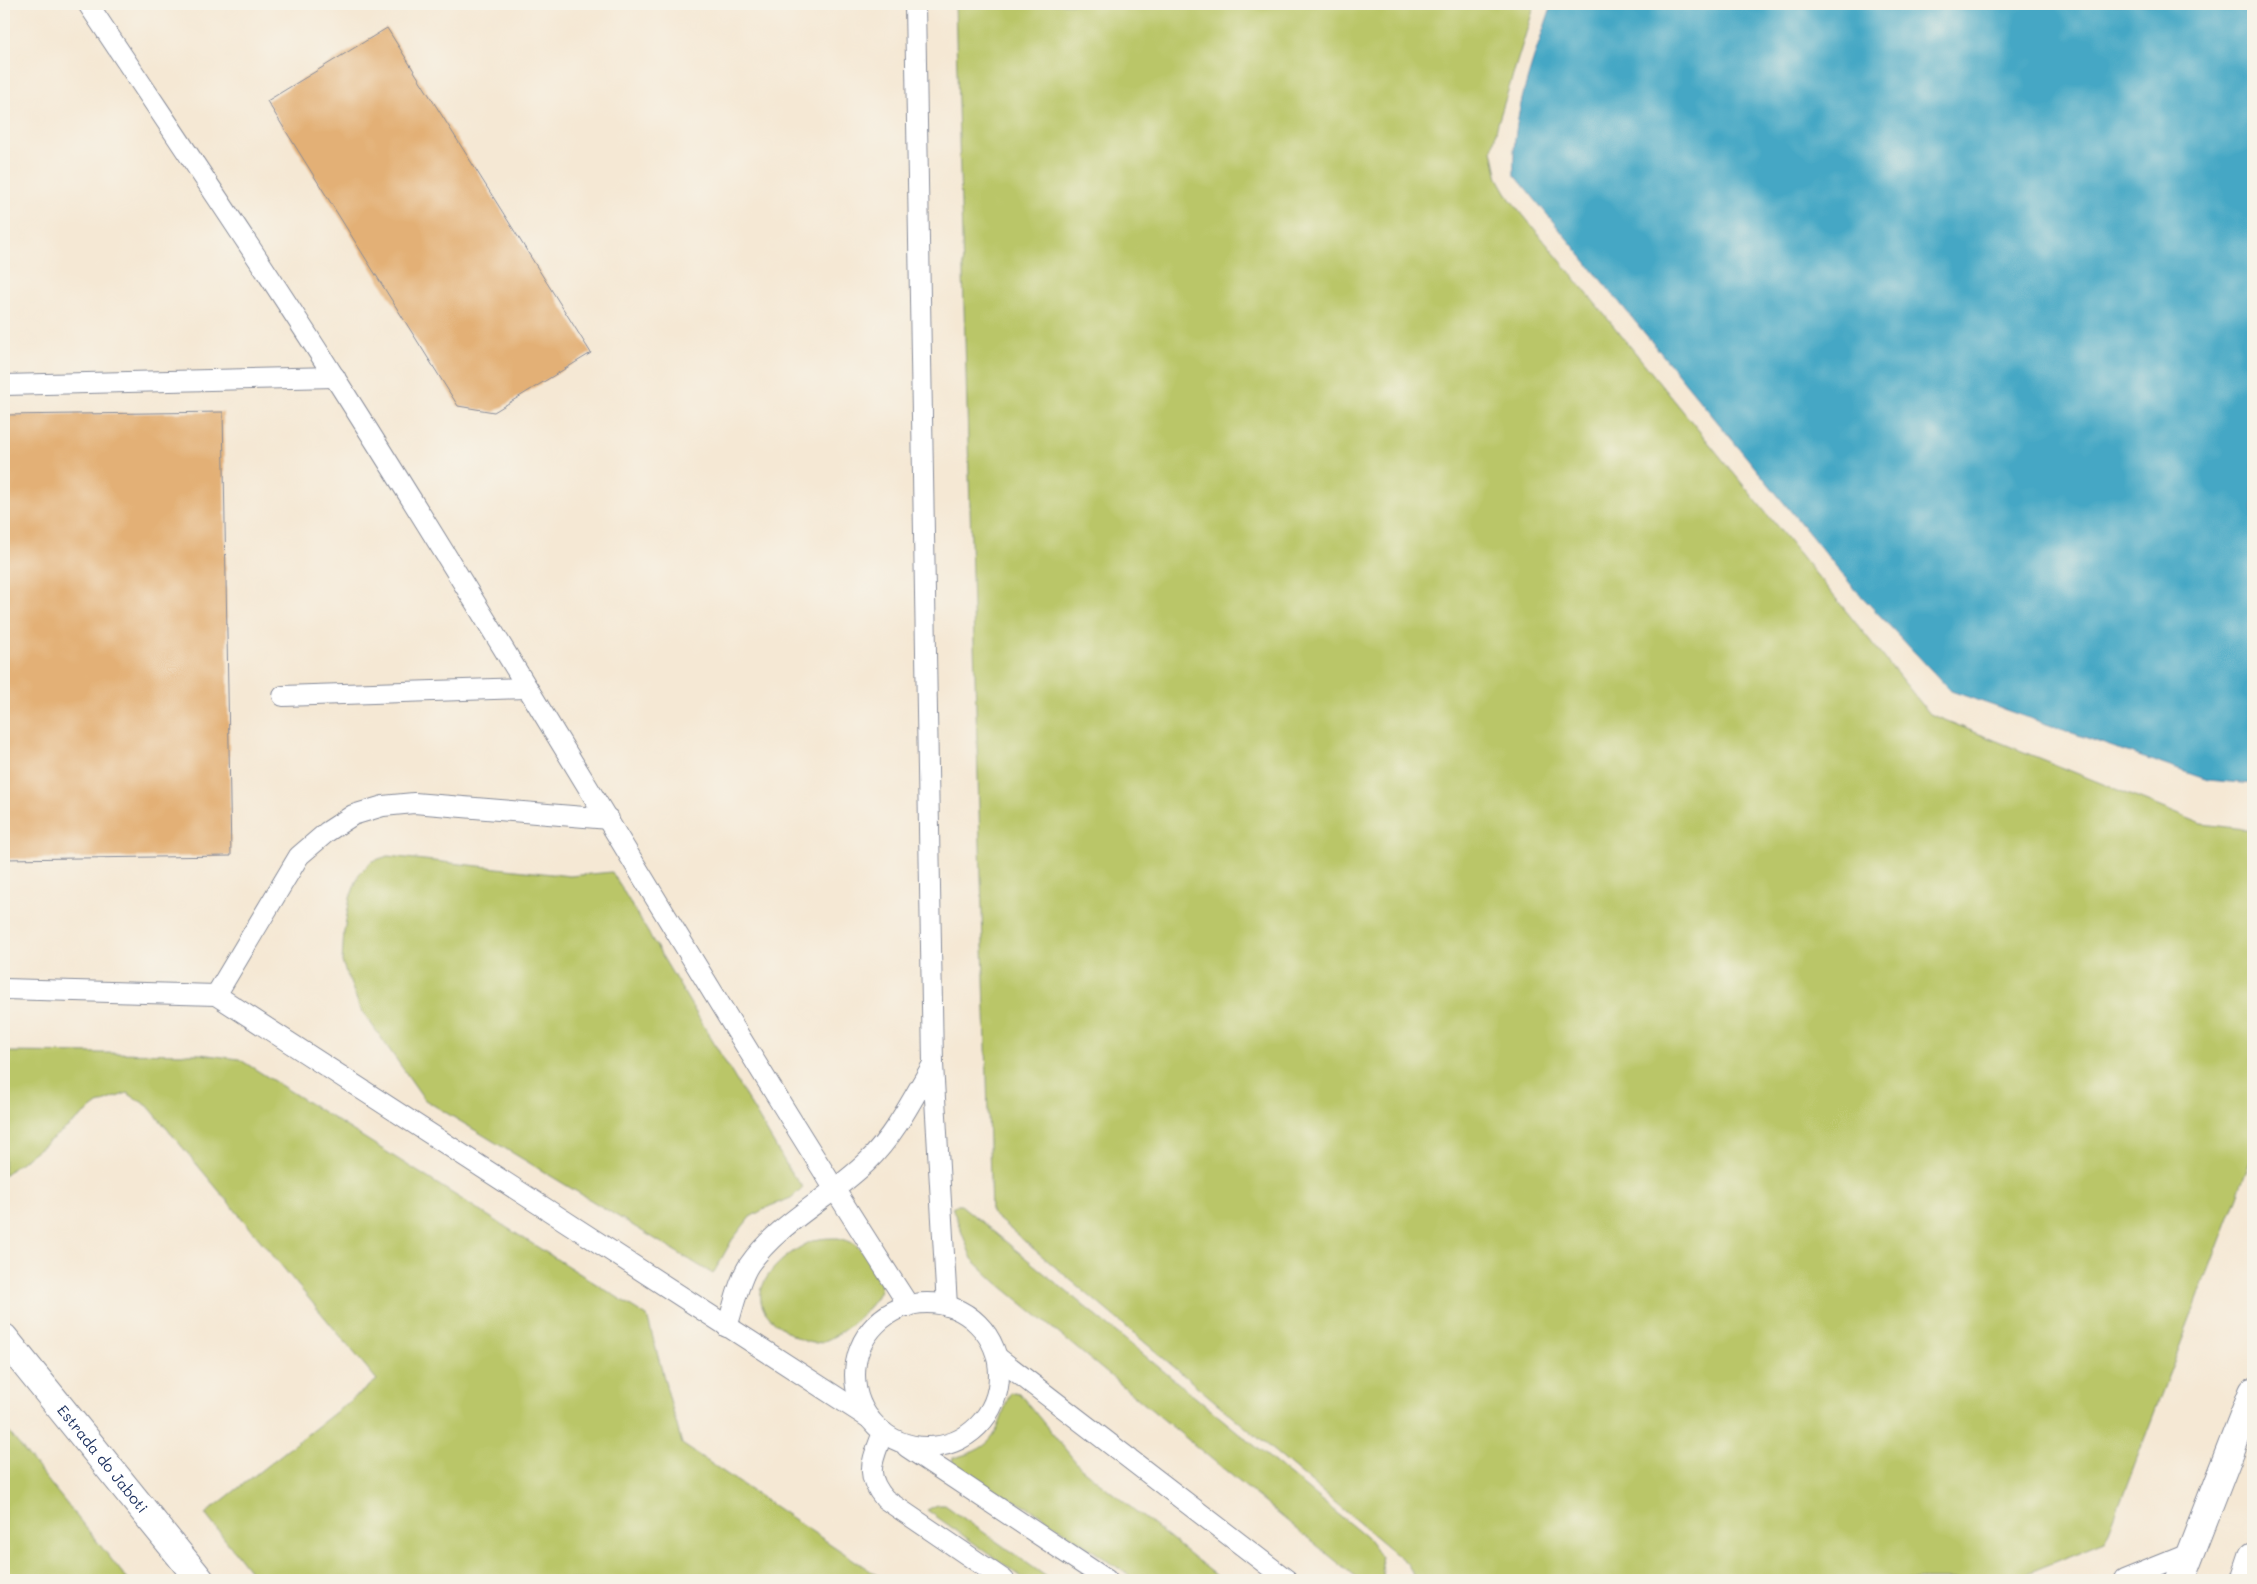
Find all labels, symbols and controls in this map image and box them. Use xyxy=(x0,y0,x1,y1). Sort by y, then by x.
street label: Estrada do Jaboti xyxy=(53,1400,153,1517)

